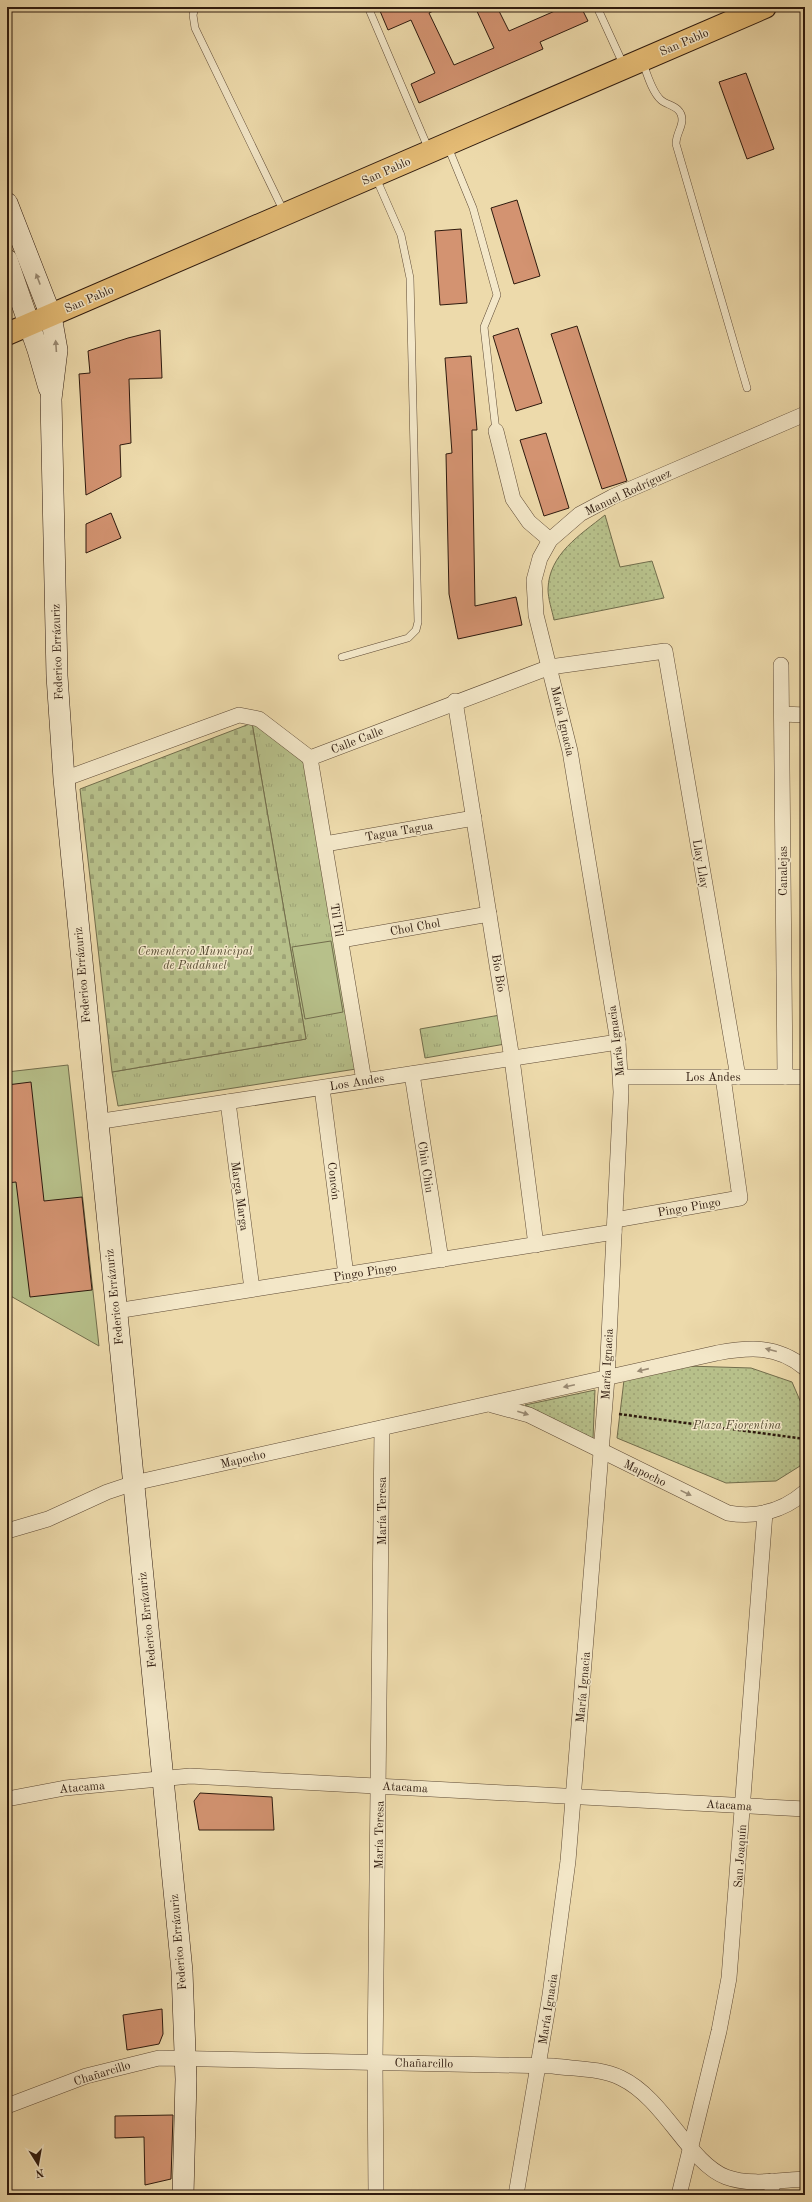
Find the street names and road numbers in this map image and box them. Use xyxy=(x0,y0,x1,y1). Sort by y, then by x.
street label: San Pablo xyxy=(658,27,711,59)
street label: San Pablo xyxy=(360,156,413,188)
street label: San Pablo xyxy=(63,284,116,316)
street label: Manuel Rodríguez xyxy=(583,468,673,518)
street label: Federico Errázuriz xyxy=(50,604,66,700)
street label: María Ignacia xyxy=(548,685,576,757)
street label: Calle Calle xyxy=(329,725,386,756)
street label: Tagua Tagua xyxy=(364,820,434,844)
street label: Llay Llay xyxy=(690,838,710,891)
street label: Canalejas xyxy=(778,846,790,896)
street label: Til Til xyxy=(327,903,345,938)
street label: Chol Chol xyxy=(389,918,441,938)
street label: Federico Errázuriz xyxy=(73,926,93,1023)
street label: Bío Bío xyxy=(489,953,507,993)
street label: María Ignacia xyxy=(607,1005,627,1077)
street label: Los Andes xyxy=(685,1072,741,1084)
street label: Los Andes xyxy=(329,1073,385,1093)
street label: Chiu Chiu xyxy=(415,1141,435,1194)
street label: Marga Marga xyxy=(228,1161,250,1232)
street label: Concón xyxy=(325,1161,341,1201)
street label: Pingo Pingo xyxy=(657,1197,722,1219)
street label: Federico Errázuriz xyxy=(104,1248,126,1345)
street label: Pingo Pingo xyxy=(333,1262,398,1284)
street label: María Ignacia xyxy=(600,1328,616,1400)
street label: Mapocho xyxy=(220,1449,267,1471)
street label: Mapocho xyxy=(621,1458,668,1489)
street label: María Teresa xyxy=(377,1477,389,1545)
street label: Federico Errázuriz xyxy=(137,1571,159,1668)
street label: María Ignacia xyxy=(575,1651,593,1723)
street label: Atacama xyxy=(59,1780,106,1796)
street label: Atacama xyxy=(382,1781,428,1795)
street label: Atacama xyxy=(706,1799,752,1813)
street label: María Teresa xyxy=(373,1801,387,1869)
street label: San Joaquín xyxy=(733,1823,749,1888)
street label: Federico Errázuriz xyxy=(169,1893,189,1990)
street label: María Ignacia xyxy=(537,1973,561,2045)
street label: Chañarcillo xyxy=(395,2057,453,2071)
street label: Chañarcillo xyxy=(72,2060,132,2088)

